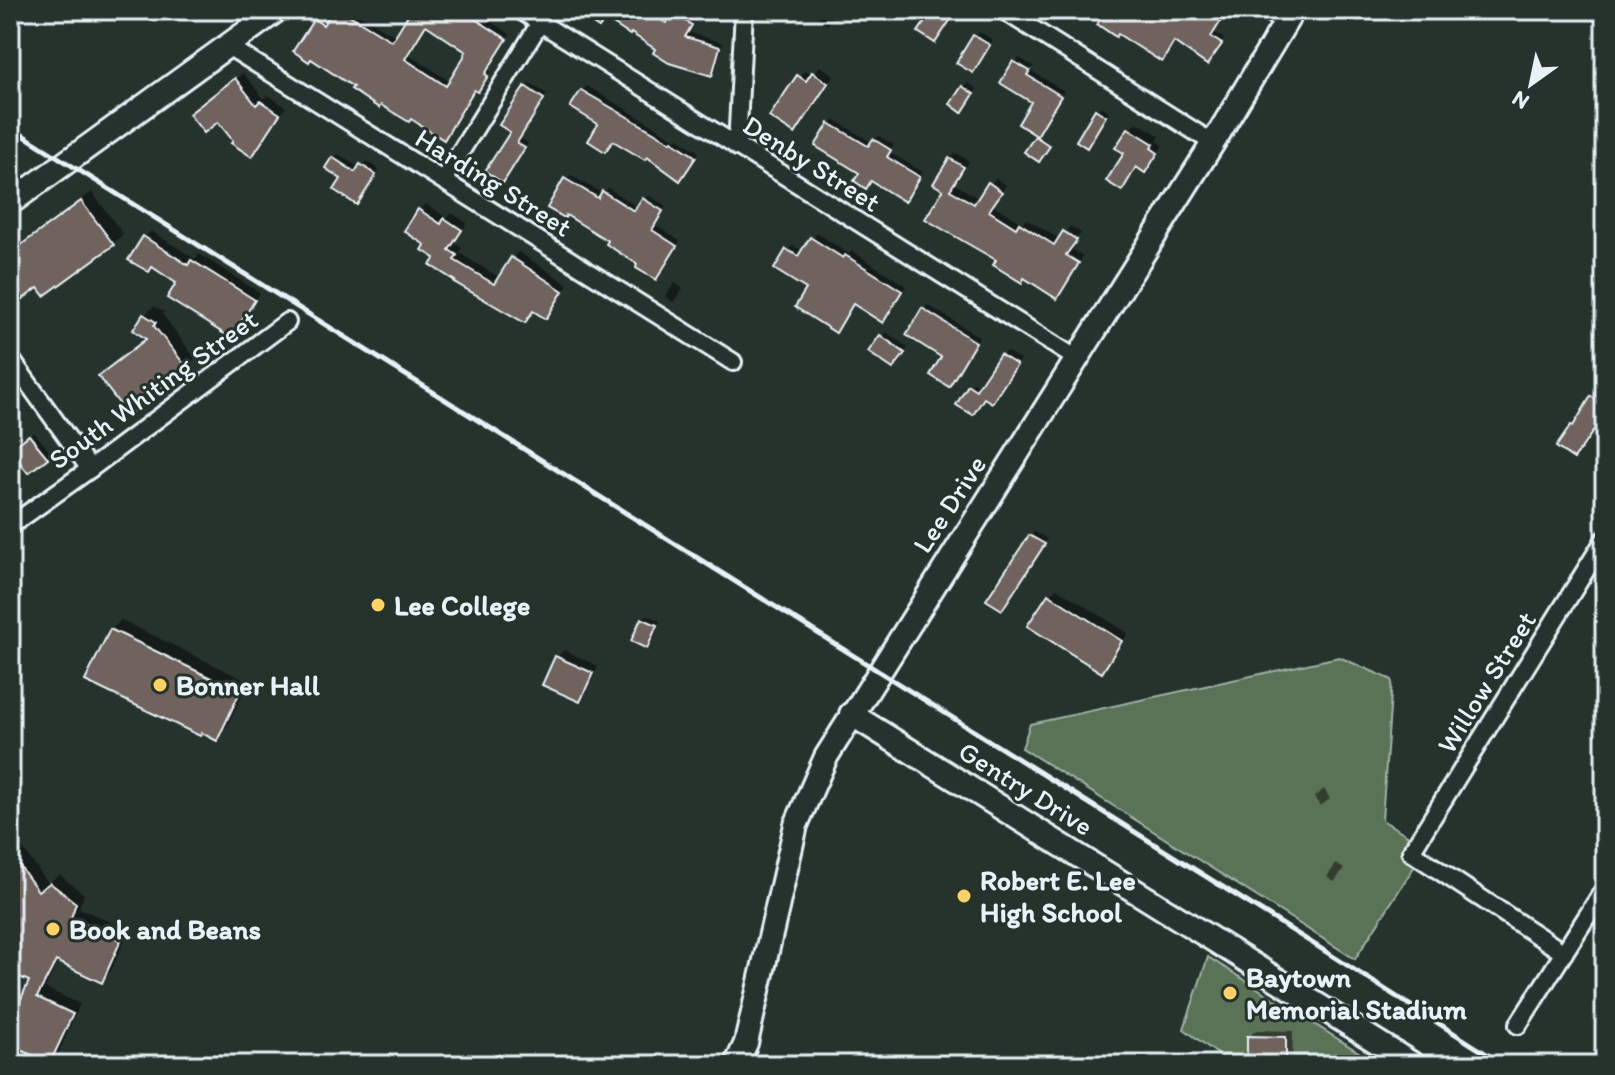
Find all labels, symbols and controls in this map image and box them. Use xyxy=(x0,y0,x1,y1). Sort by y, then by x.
north arrow xyxy=(1491,44,1571,124)
text: N xyxy=(1507,85,1534,116)
street label: Denby Street xyxy=(737,107,887,219)
street label: Harding Street xyxy=(409,120,579,244)
street label: South Whiting Street xyxy=(42,302,264,476)
street label: Lee Drive xyxy=(905,449,993,559)
place label: Lee College xyxy=(394,588,530,622)
marker: Lee College xyxy=(369,596,387,614)
street label: Willow Street xyxy=(1429,605,1543,759)
place label: Bonner Hall xyxy=(176,668,320,702)
marker: Bonner Hall xyxy=(151,676,169,694)
street label: Gentry Drive xyxy=(953,733,1099,843)
place label: Robert E. Lee High School xyxy=(980,863,1136,929)
marker: Robert E. Lee High School xyxy=(955,887,973,905)
place label: Book and Beans xyxy=(69,912,261,946)
marker: Book and Beans xyxy=(44,920,62,938)
place label: Baytown Memorial Stadium xyxy=(1246,960,1467,1026)
marker: Baytown Memorial Stadium xyxy=(1221,984,1239,1002)

